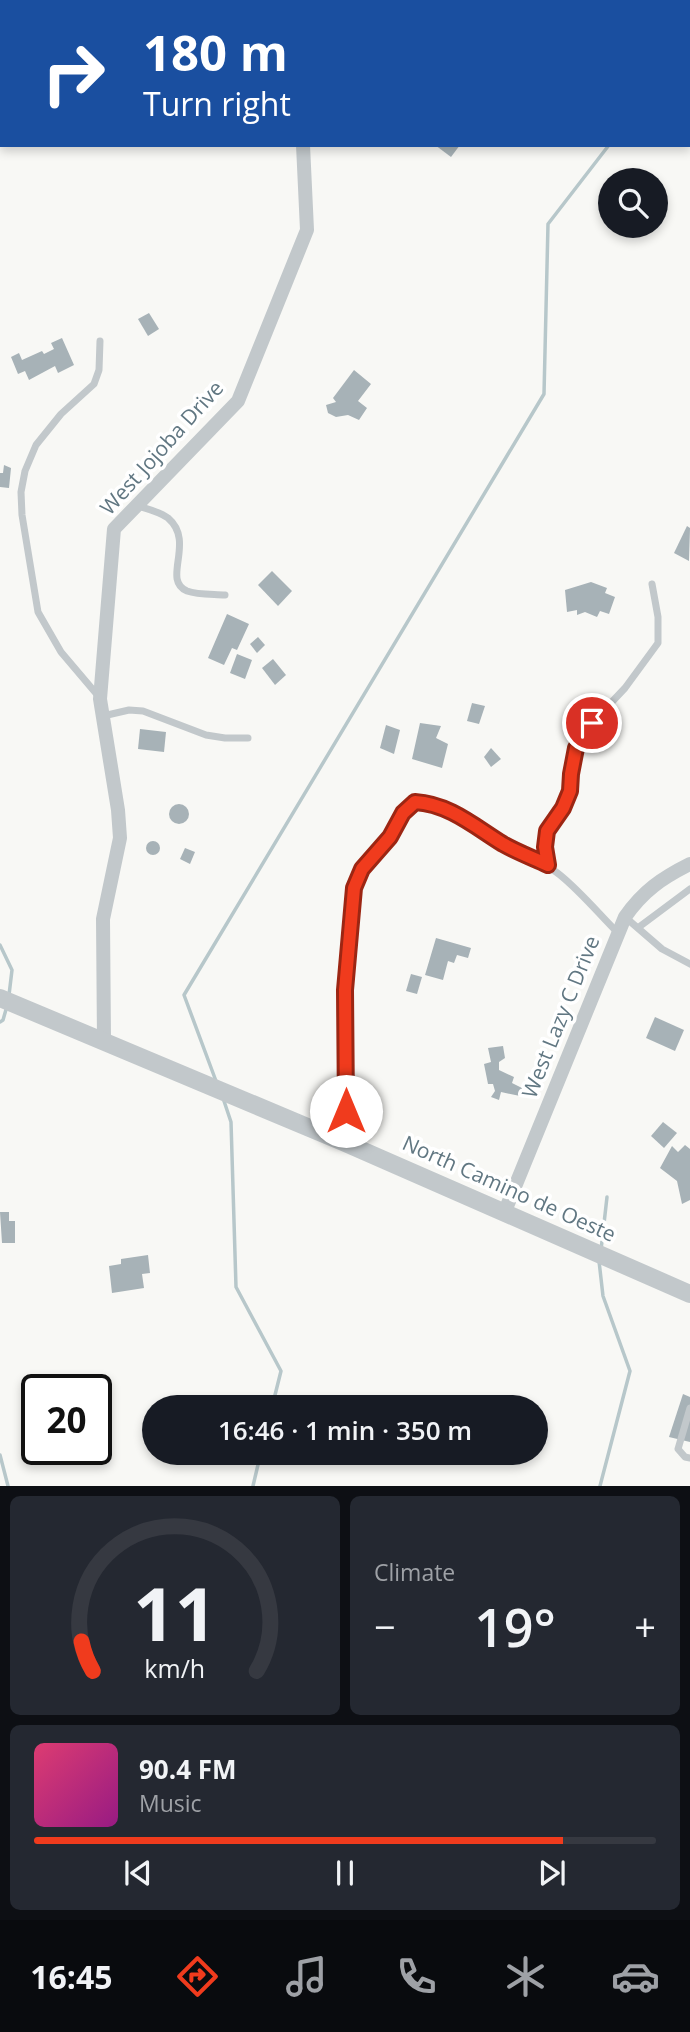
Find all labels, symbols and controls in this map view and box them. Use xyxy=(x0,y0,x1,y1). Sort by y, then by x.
text: 180 m xyxy=(143,19,288,85)
icon: right xyxy=(28,28,119,119)
text: Turn right xyxy=(143,82,291,125)
map controls xyxy=(598,168,668,238)
button: search xyxy=(598,168,668,238)
street label: West Jojoba Drive xyxy=(93,374,229,521)
pin xyxy=(562,693,622,753)
icon: arrive xyxy=(573,704,611,742)
street label: West Lazy C Drive xyxy=(515,931,605,1102)
position arrow xyxy=(309,1074,383,1148)
street label: North Camino de Oeste xyxy=(398,1128,621,1248)
speed limit sign: 20 xyxy=(21,1374,112,1465)
text: 16:46 · 1 min · 350 m xyxy=(218,1412,472,1448)
text: Climate xyxy=(374,1556,455,1588)
text: 11 xyxy=(133,1564,217,1663)
text: 19° xyxy=(474,1591,556,1662)
text: − xyxy=(374,1600,396,1652)
text: + xyxy=(634,1600,656,1652)
text: km/h xyxy=(145,1651,205,1685)
text: 90.4 FM xyxy=(139,1751,237,1787)
text: Music xyxy=(139,1787,202,1819)
icon: previous xyxy=(119,1854,157,1892)
icon: pause xyxy=(326,1854,364,1892)
icon: next xyxy=(533,1854,571,1892)
icon: directions xyxy=(173,1952,222,2001)
icon: music xyxy=(282,1952,331,2001)
icon: phone xyxy=(392,1952,441,2001)
icon: climate xyxy=(501,1952,550,2001)
icon: car xyxy=(611,1952,660,2001)
text: 16:45 xyxy=(30,1955,113,1998)

